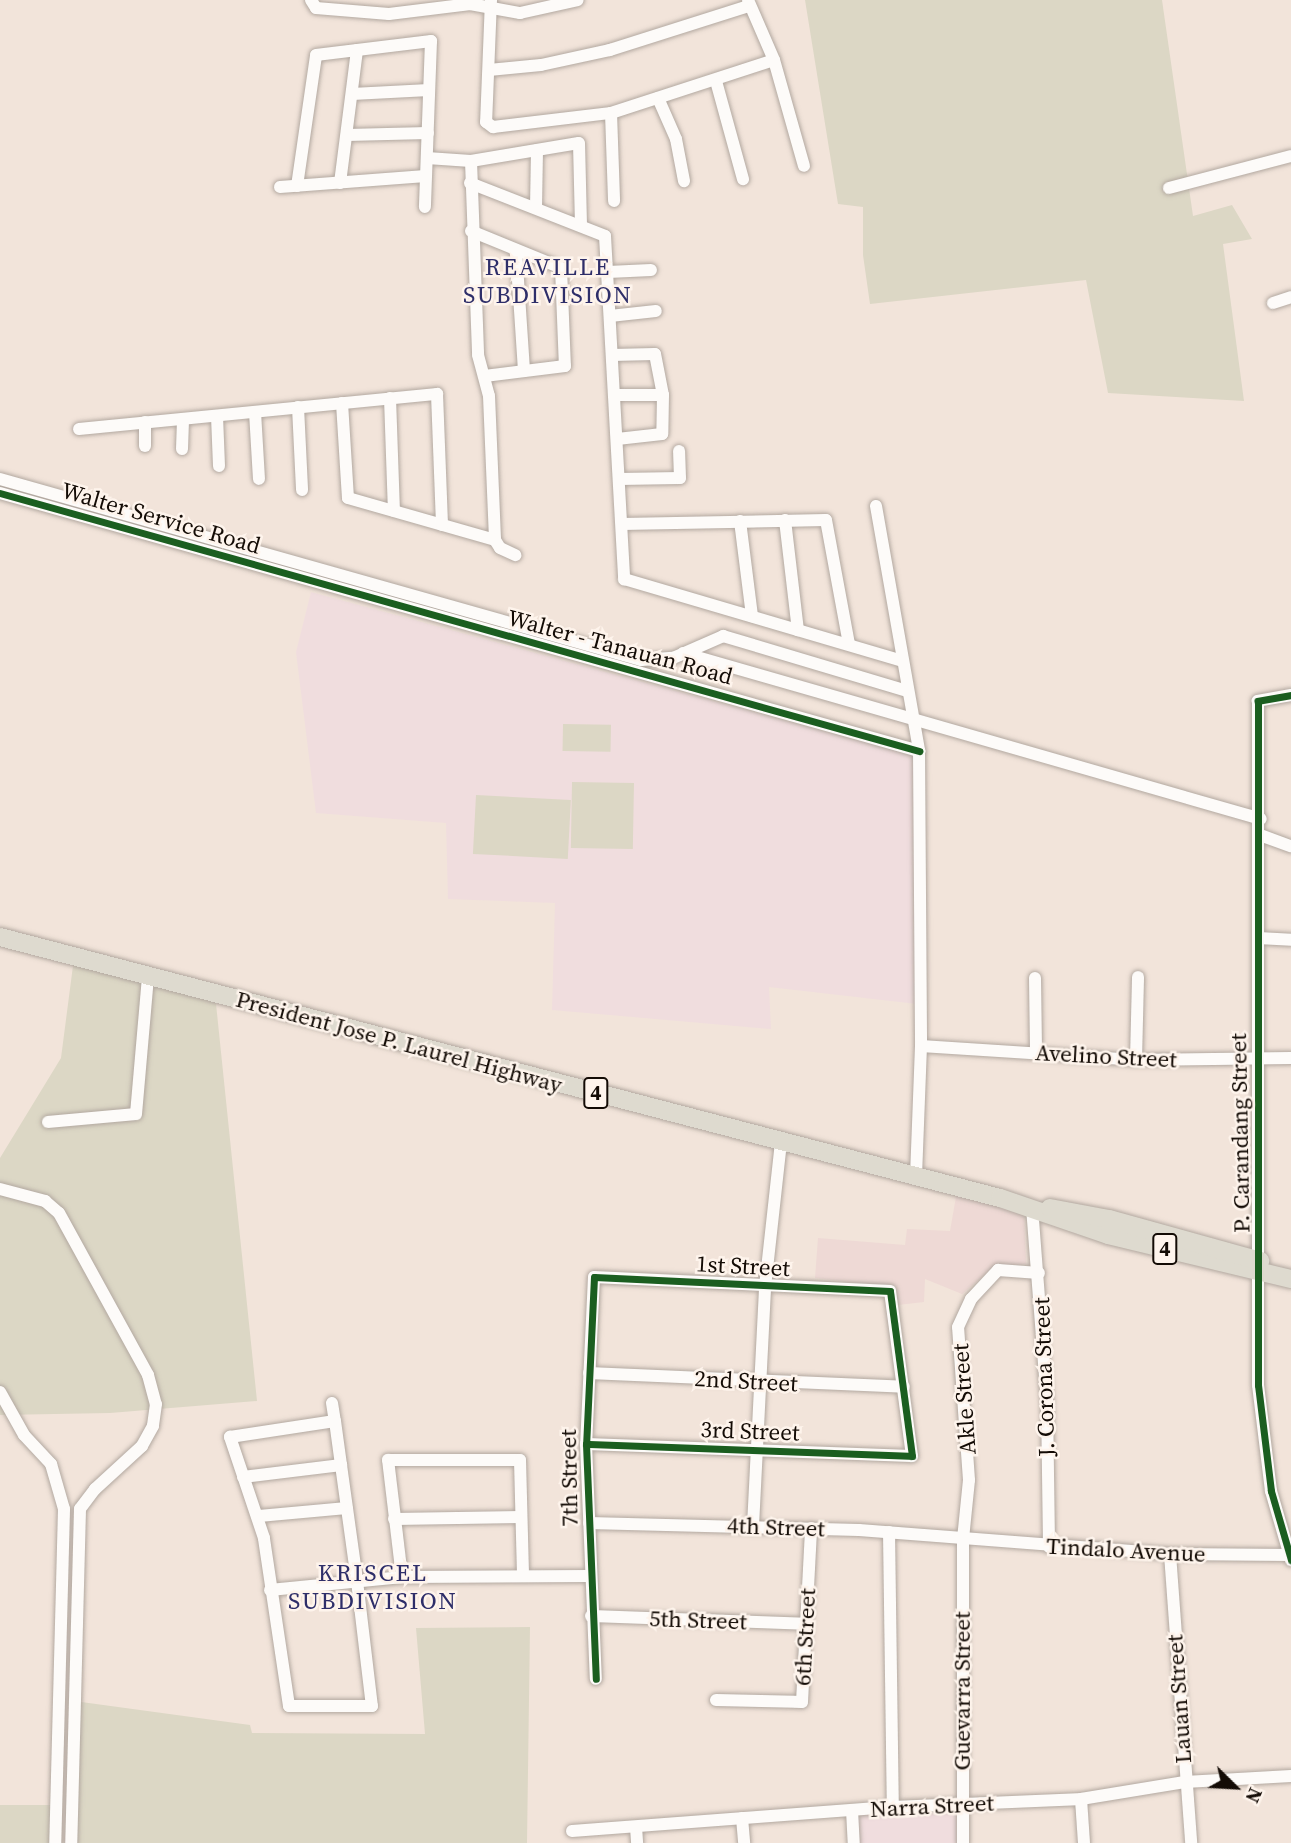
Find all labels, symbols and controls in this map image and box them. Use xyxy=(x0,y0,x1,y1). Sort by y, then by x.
district label: REAVILLE SUBDIVISION xyxy=(464,253,632,309)
street label: Walter Service Road xyxy=(58,476,264,560)
street label: Walter - Tanauan Road xyxy=(504,604,736,690)
street label: President Jose P. Laurel Highway xyxy=(233,985,565,1099)
street label: P. Carandang Street xyxy=(1224,1033,1256,1233)
street label: Avelino Street xyxy=(1035,1039,1177,1073)
road number: 4 xyxy=(582,1076,610,1110)
road number: 4 xyxy=(1151,1232,1179,1266)
street label: 1st Street xyxy=(695,1250,791,1282)
street label: J. Corona Street xyxy=(1027,1297,1061,1457)
street label: Akle Street xyxy=(946,1343,982,1455)
street label: 2nd Street xyxy=(694,1365,798,1397)
street label: 3rd Street xyxy=(700,1415,800,1447)
street label: 7th Street xyxy=(554,1429,584,1527)
street label: 4th Street xyxy=(727,1512,825,1542)
street label: Tindalo Avenue xyxy=(1046,1532,1206,1568)
district label: KRISCEL SUBDIVISION xyxy=(289,1559,457,1615)
street label: 6th Street xyxy=(789,1588,821,1686)
street label: 5th Street xyxy=(649,1605,747,1635)
street label: Guevarra Street xyxy=(948,1612,976,1770)
street label: Lauan Street xyxy=(1161,1634,1197,1764)
north arrow xyxy=(1200,1752,1270,1822)
text: N xyxy=(1239,1784,1269,1807)
street label: Narra Street xyxy=(869,1789,995,1823)

